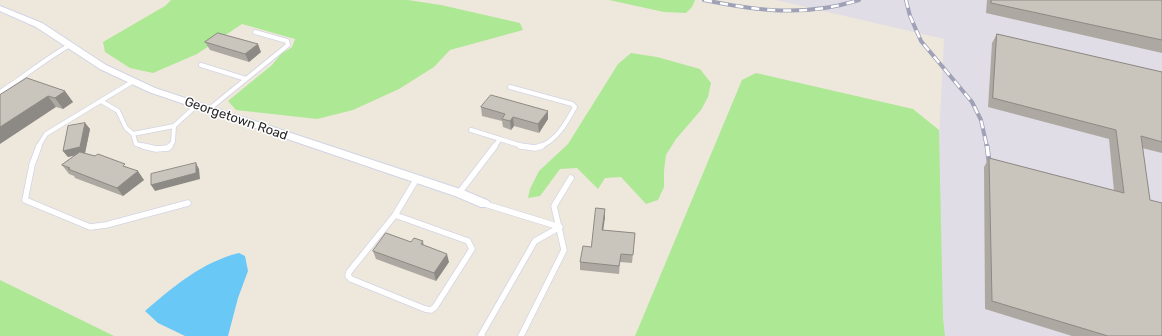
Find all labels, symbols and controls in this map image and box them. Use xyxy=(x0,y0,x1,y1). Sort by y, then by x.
street label: Georgetown Road xyxy=(182,94,290,144)

